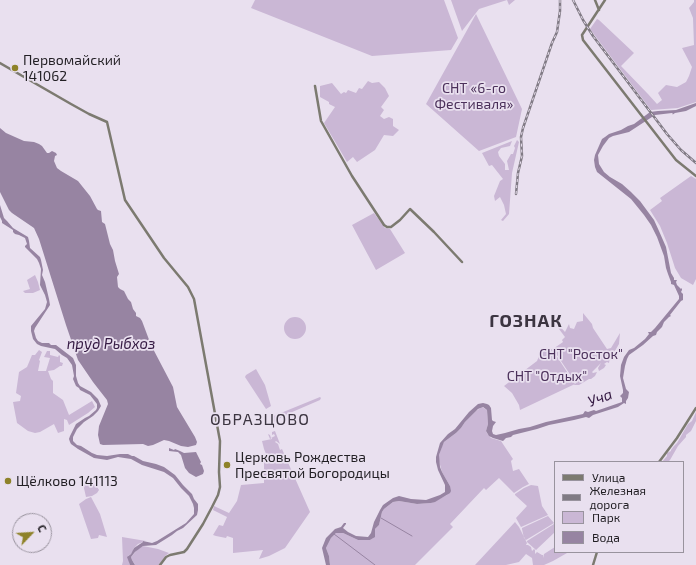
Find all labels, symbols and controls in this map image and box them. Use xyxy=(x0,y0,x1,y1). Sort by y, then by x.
place label: Первомайский 141062 xyxy=(23,52,121,84)
marker: Первомайский 141062 xyxy=(10,63,20,73)
park label: СНТ «6-го Фестиваля» xyxy=(435,80,513,112)
district label: ГОЗНАК xyxy=(489,310,563,332)
water label: пруд Рыбхоз xyxy=(67,335,155,353)
park label: СНТ "Росток" xyxy=(539,346,623,362)
park label: СНТ "Отдых" xyxy=(507,368,587,384)
water label: Уча xyxy=(585,385,615,411)
district label: ОБРАЗЦОВО xyxy=(210,410,310,430)
place label: Церковь Рождества Пресвятой Богородицы xyxy=(235,449,390,482)
marker: Церковь Рождества Пресвятой Богородицы xyxy=(222,460,232,470)
legend xyxy=(554,461,684,553)
text: Улица xyxy=(592,470,625,484)
place label: Щёлково 141113 xyxy=(16,473,118,489)
marker: Щёлково 141113 xyxy=(3,476,13,486)
text: Железная дорога xyxy=(589,483,646,511)
text: Парк xyxy=(592,510,620,524)
north arrow xyxy=(12,513,52,553)
text: С xyxy=(35,522,50,534)
text: Вода xyxy=(592,530,620,544)

